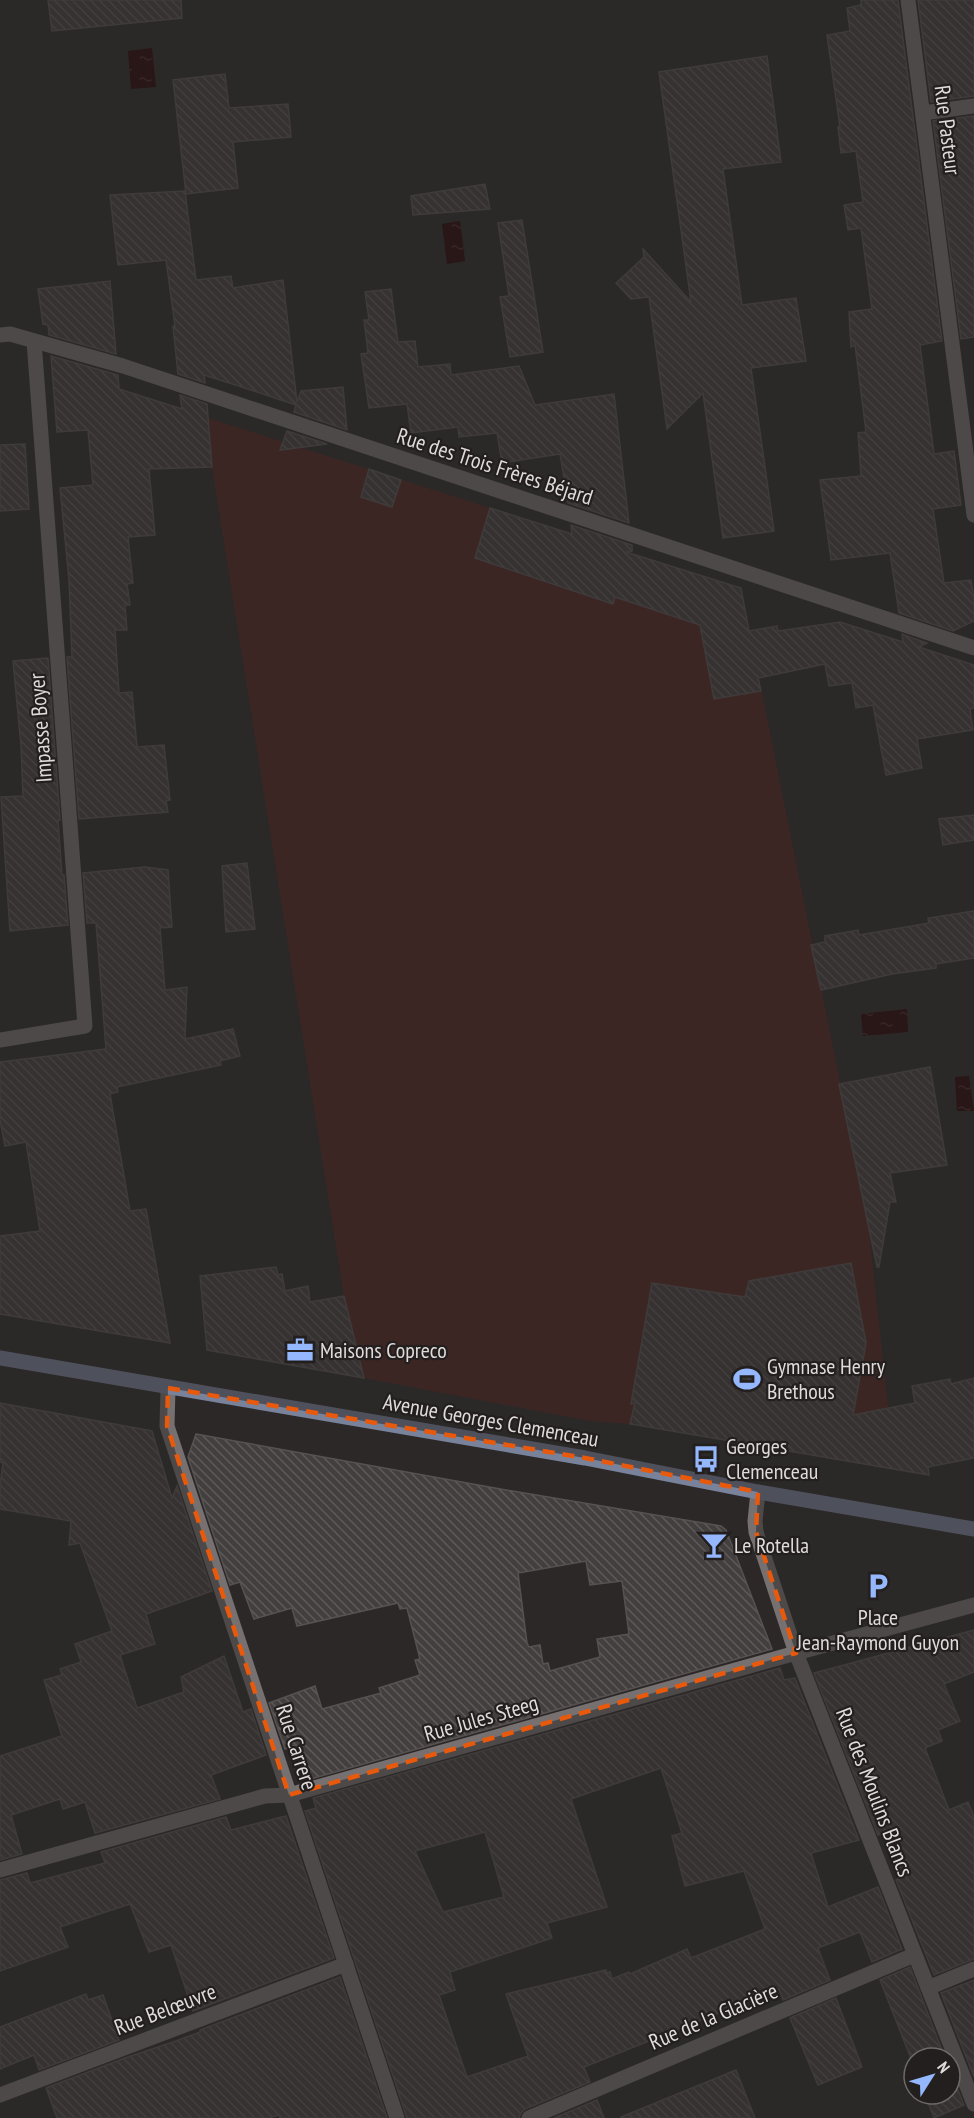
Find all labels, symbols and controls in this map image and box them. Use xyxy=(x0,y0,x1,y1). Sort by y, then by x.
street label: Rue Pasteur xyxy=(929,84,967,176)
street label: Rue des Trois Frères Béjard xyxy=(394,421,596,511)
street label: Impasse Boyer xyxy=(22,672,58,784)
office icon: Maisons Copreco xyxy=(285,1335,315,1365)
place label: Maisons Copreco xyxy=(320,1336,447,1364)
place label: Gymnase Henry Brethous xyxy=(767,1352,886,1405)
sports icon: Gymnase Henry Brethous xyxy=(732,1364,762,1394)
street label: Avenue Georges Clemenceau xyxy=(381,1387,601,1453)
place label: Georges Clemenceau xyxy=(726,1432,818,1485)
bus stop icon: Georges Clemenceau xyxy=(691,1444,721,1474)
bar icon: Le Rotella xyxy=(699,1530,729,1560)
place label: Le Rotella xyxy=(734,1531,809,1559)
parking icon: Place Jean-Raymond Guyon xyxy=(863,1571,893,1601)
place label: Place Jean-Raymond Guyon xyxy=(796,1603,959,1656)
street label: Rue Jules Steeg xyxy=(421,1688,541,1748)
street label: Rue Carrere xyxy=(270,1700,324,1794)
street label: Rue des Moulins Blancs xyxy=(830,1704,920,1880)
street label: Rue de la Glacière xyxy=(644,1976,782,2056)
street label: Rue Belœuvre xyxy=(110,1977,220,2041)
north arrow xyxy=(902,2046,962,2106)
text: N xyxy=(933,2058,955,2076)

